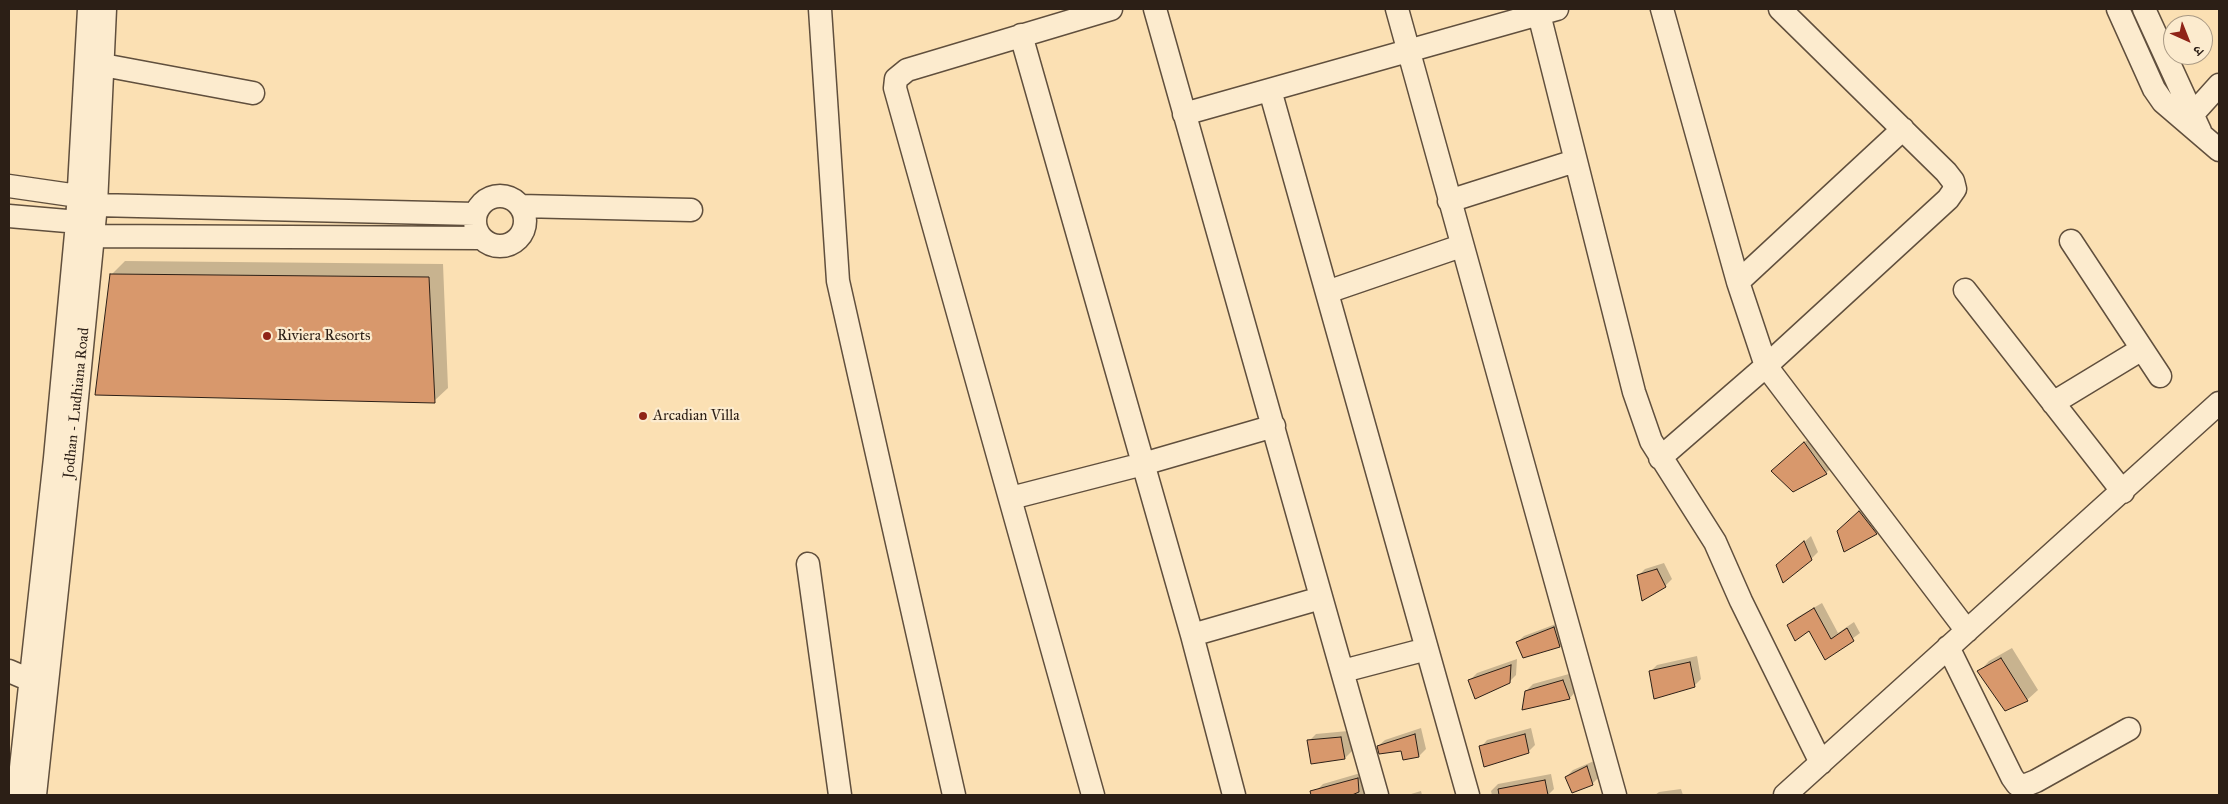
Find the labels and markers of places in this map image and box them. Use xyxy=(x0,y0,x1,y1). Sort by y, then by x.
place label: Riviera Resorts xyxy=(277,327,370,345)
marker: Riviera Resorts xyxy=(261,330,273,342)
place label: Arcadian Villa xyxy=(653,407,740,425)
marker: Arcadian Villa xyxy=(637,410,649,422)

